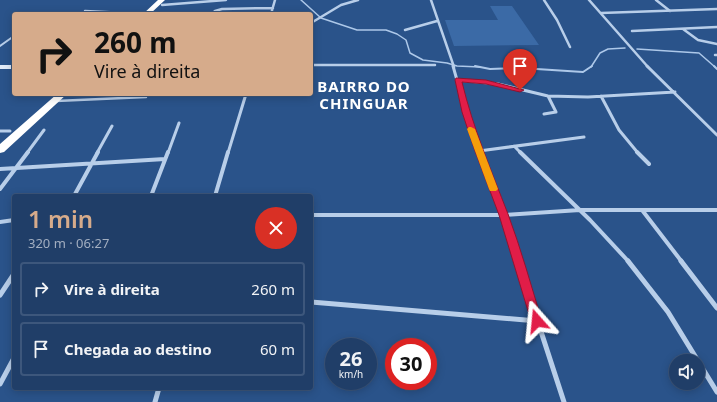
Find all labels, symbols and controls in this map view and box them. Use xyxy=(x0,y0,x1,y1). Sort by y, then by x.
text: 260 m xyxy=(94,23,177,61)
icon: right xyxy=(28,28,80,80)
pin xyxy=(503,49,537,90)
icon: arrive xyxy=(509,55,531,77)
text: Vire à direita xyxy=(94,59,200,83)
district label: BAIRRO DO CHINGUAR xyxy=(317,76,411,113)
text: 1 min xyxy=(28,202,93,235)
button: close xyxy=(255,207,297,249)
text: 320 m · 06:27 xyxy=(28,234,109,252)
icon: right xyxy=(30,278,52,300)
text: Vire à direita xyxy=(64,279,160,299)
text: 260 m xyxy=(251,279,295,299)
position arrow xyxy=(516,300,558,342)
icon: arrive xyxy=(30,338,52,360)
speed limit sign: 30 xyxy=(385,338,437,390)
text: Chegada ao destino xyxy=(64,339,212,359)
text: 60 m xyxy=(260,339,295,359)
text: 26 xyxy=(340,345,362,372)
map controls xyxy=(669,354,705,390)
button: sound xyxy=(669,354,705,390)
text: km/h xyxy=(339,367,363,381)

